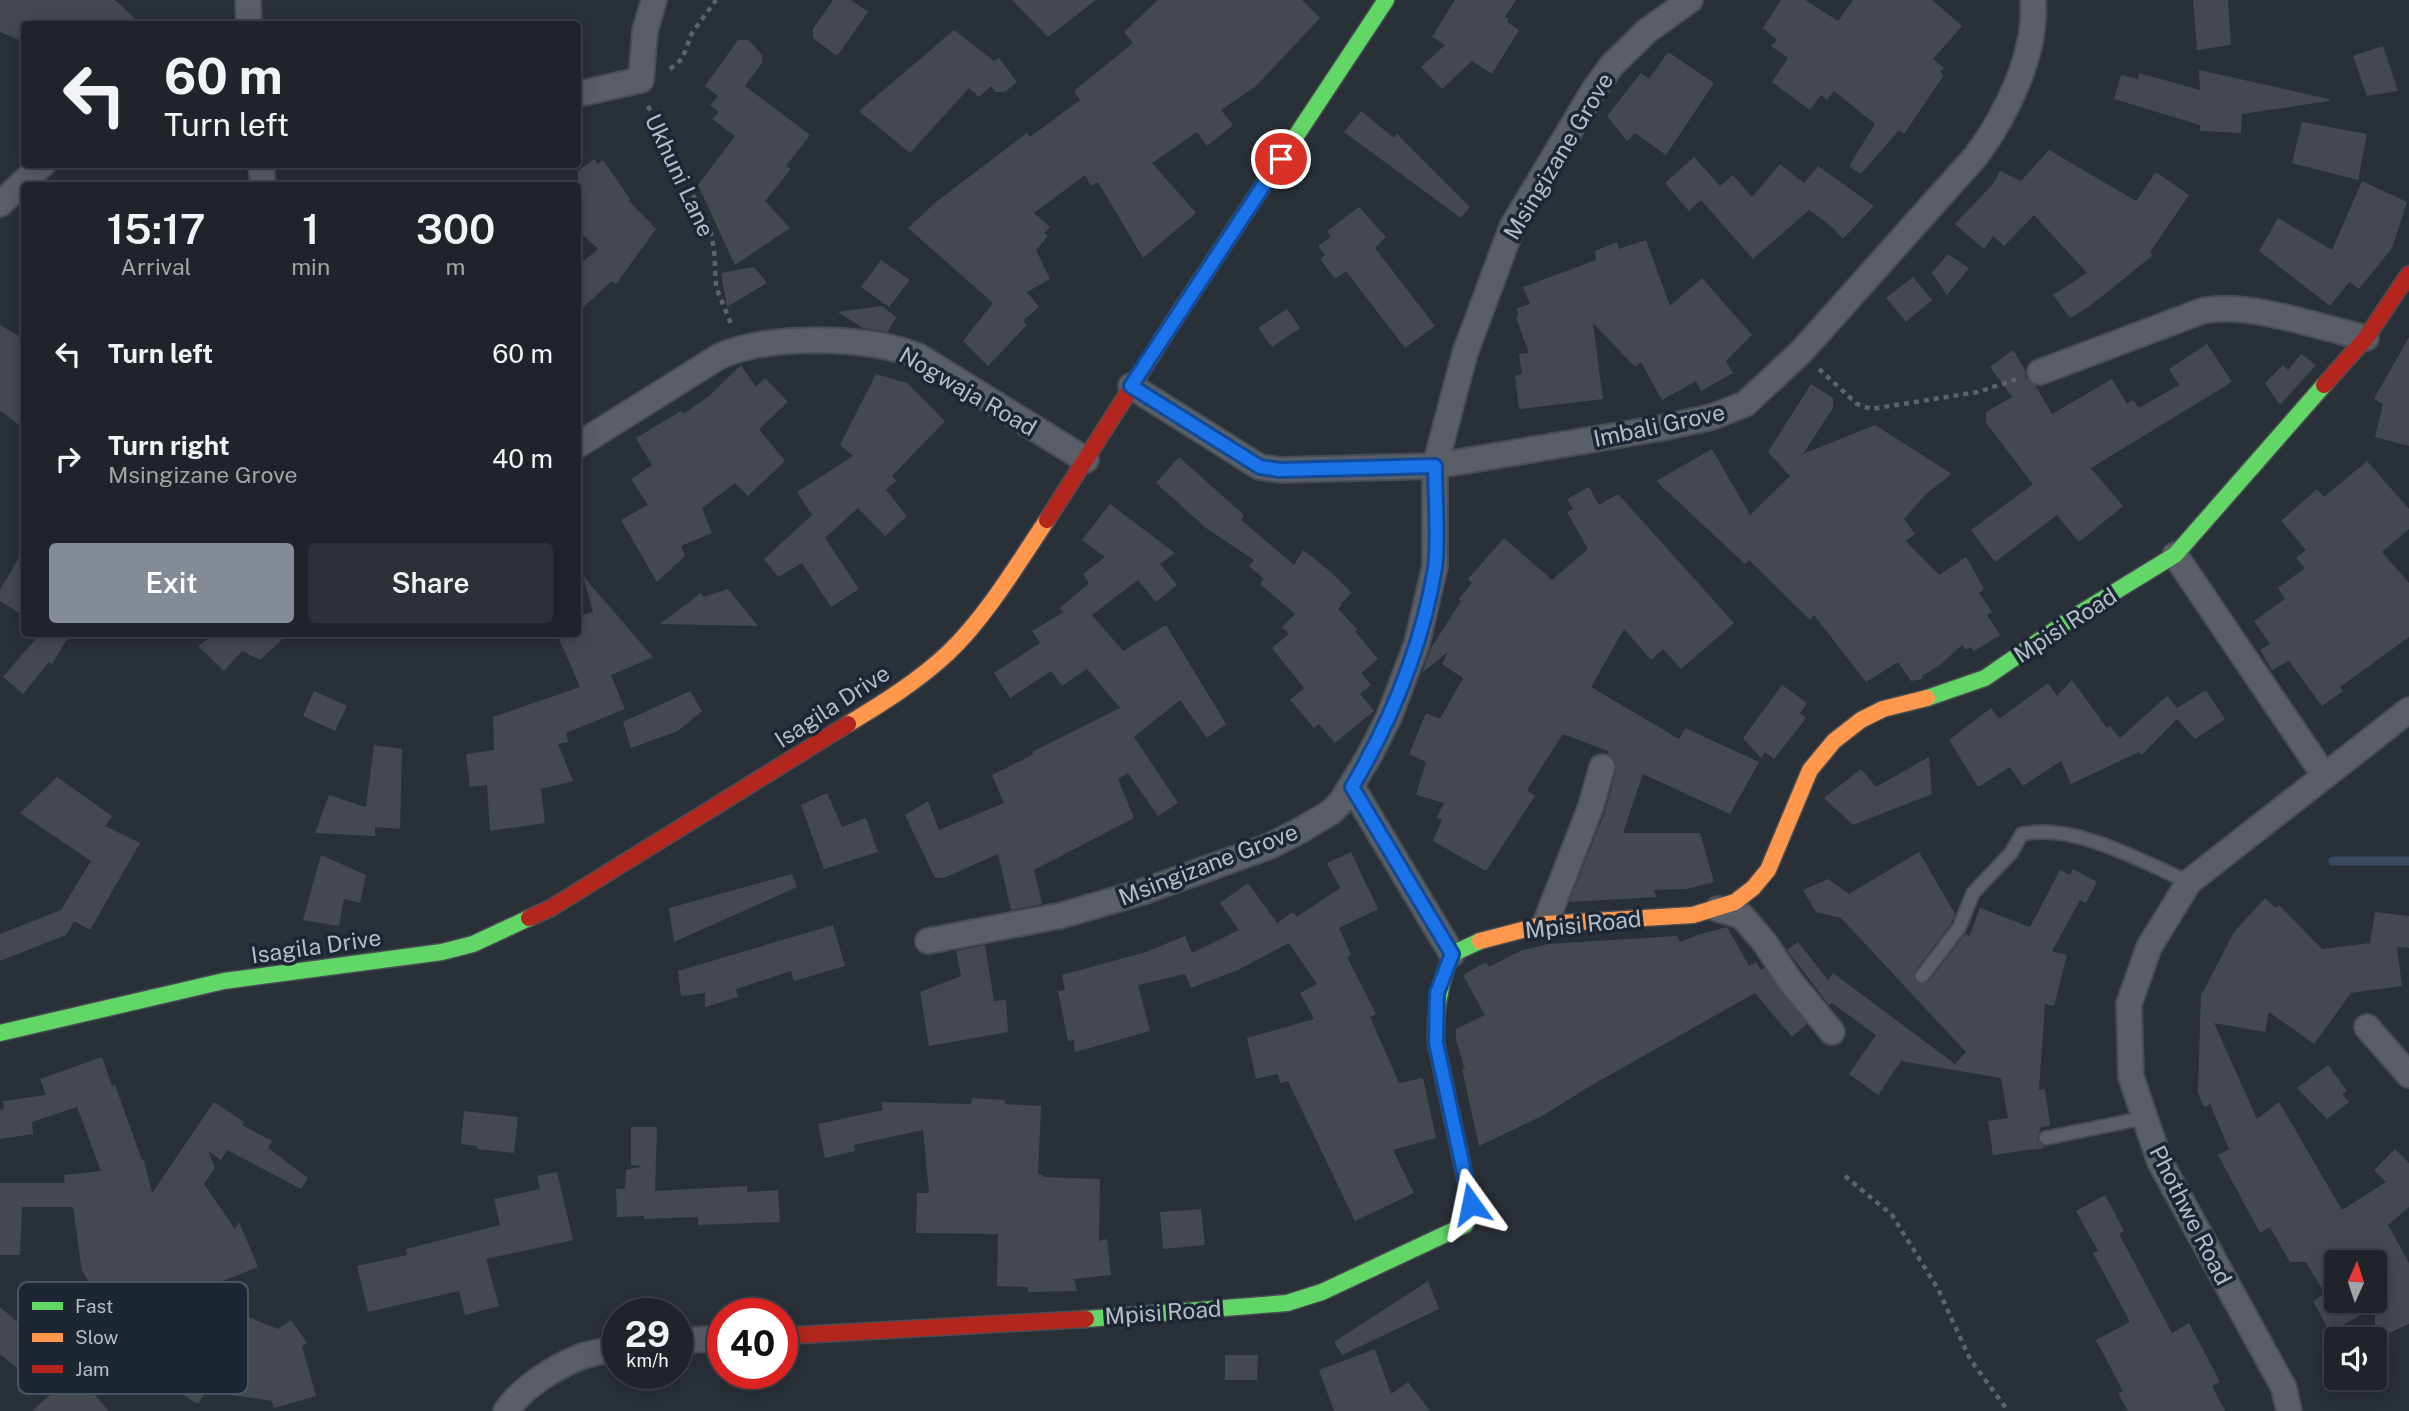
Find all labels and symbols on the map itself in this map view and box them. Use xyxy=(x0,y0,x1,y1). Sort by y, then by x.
street label: Msingizane Grove xyxy=(1498,68,1618,244)
street label: Ukhuni Lane xyxy=(640,109,720,241)
pin xyxy=(1251,129,1311,189)
street label: Nogwaja Road xyxy=(895,341,1041,441)
street label: Imbali Grove xyxy=(1591,398,1727,452)
street label: Mpisi Road xyxy=(2009,582,2121,668)
street label: Isagila Drive xyxy=(770,659,894,753)
street label: Msingizane Grove xyxy=(1115,817,1301,911)
street label: Mpisi Road xyxy=(1523,904,1643,944)
street label: Isagila Drive xyxy=(249,923,383,969)
street label: Phothwe Road xyxy=(2144,1141,2238,1289)
position arrow xyxy=(1434,1167,1508,1241)
north arrow xyxy=(2324,1250,2387,1312)
legend xyxy=(18,1282,248,1394)
street label: Mpisi Road xyxy=(1104,1294,1222,1330)
text: Fast xyxy=(75,1295,113,1317)
speed limit sign: 40 xyxy=(707,1298,798,1389)
text: Slow xyxy=(75,1326,119,1348)
text: Jam xyxy=(75,1358,109,1380)

